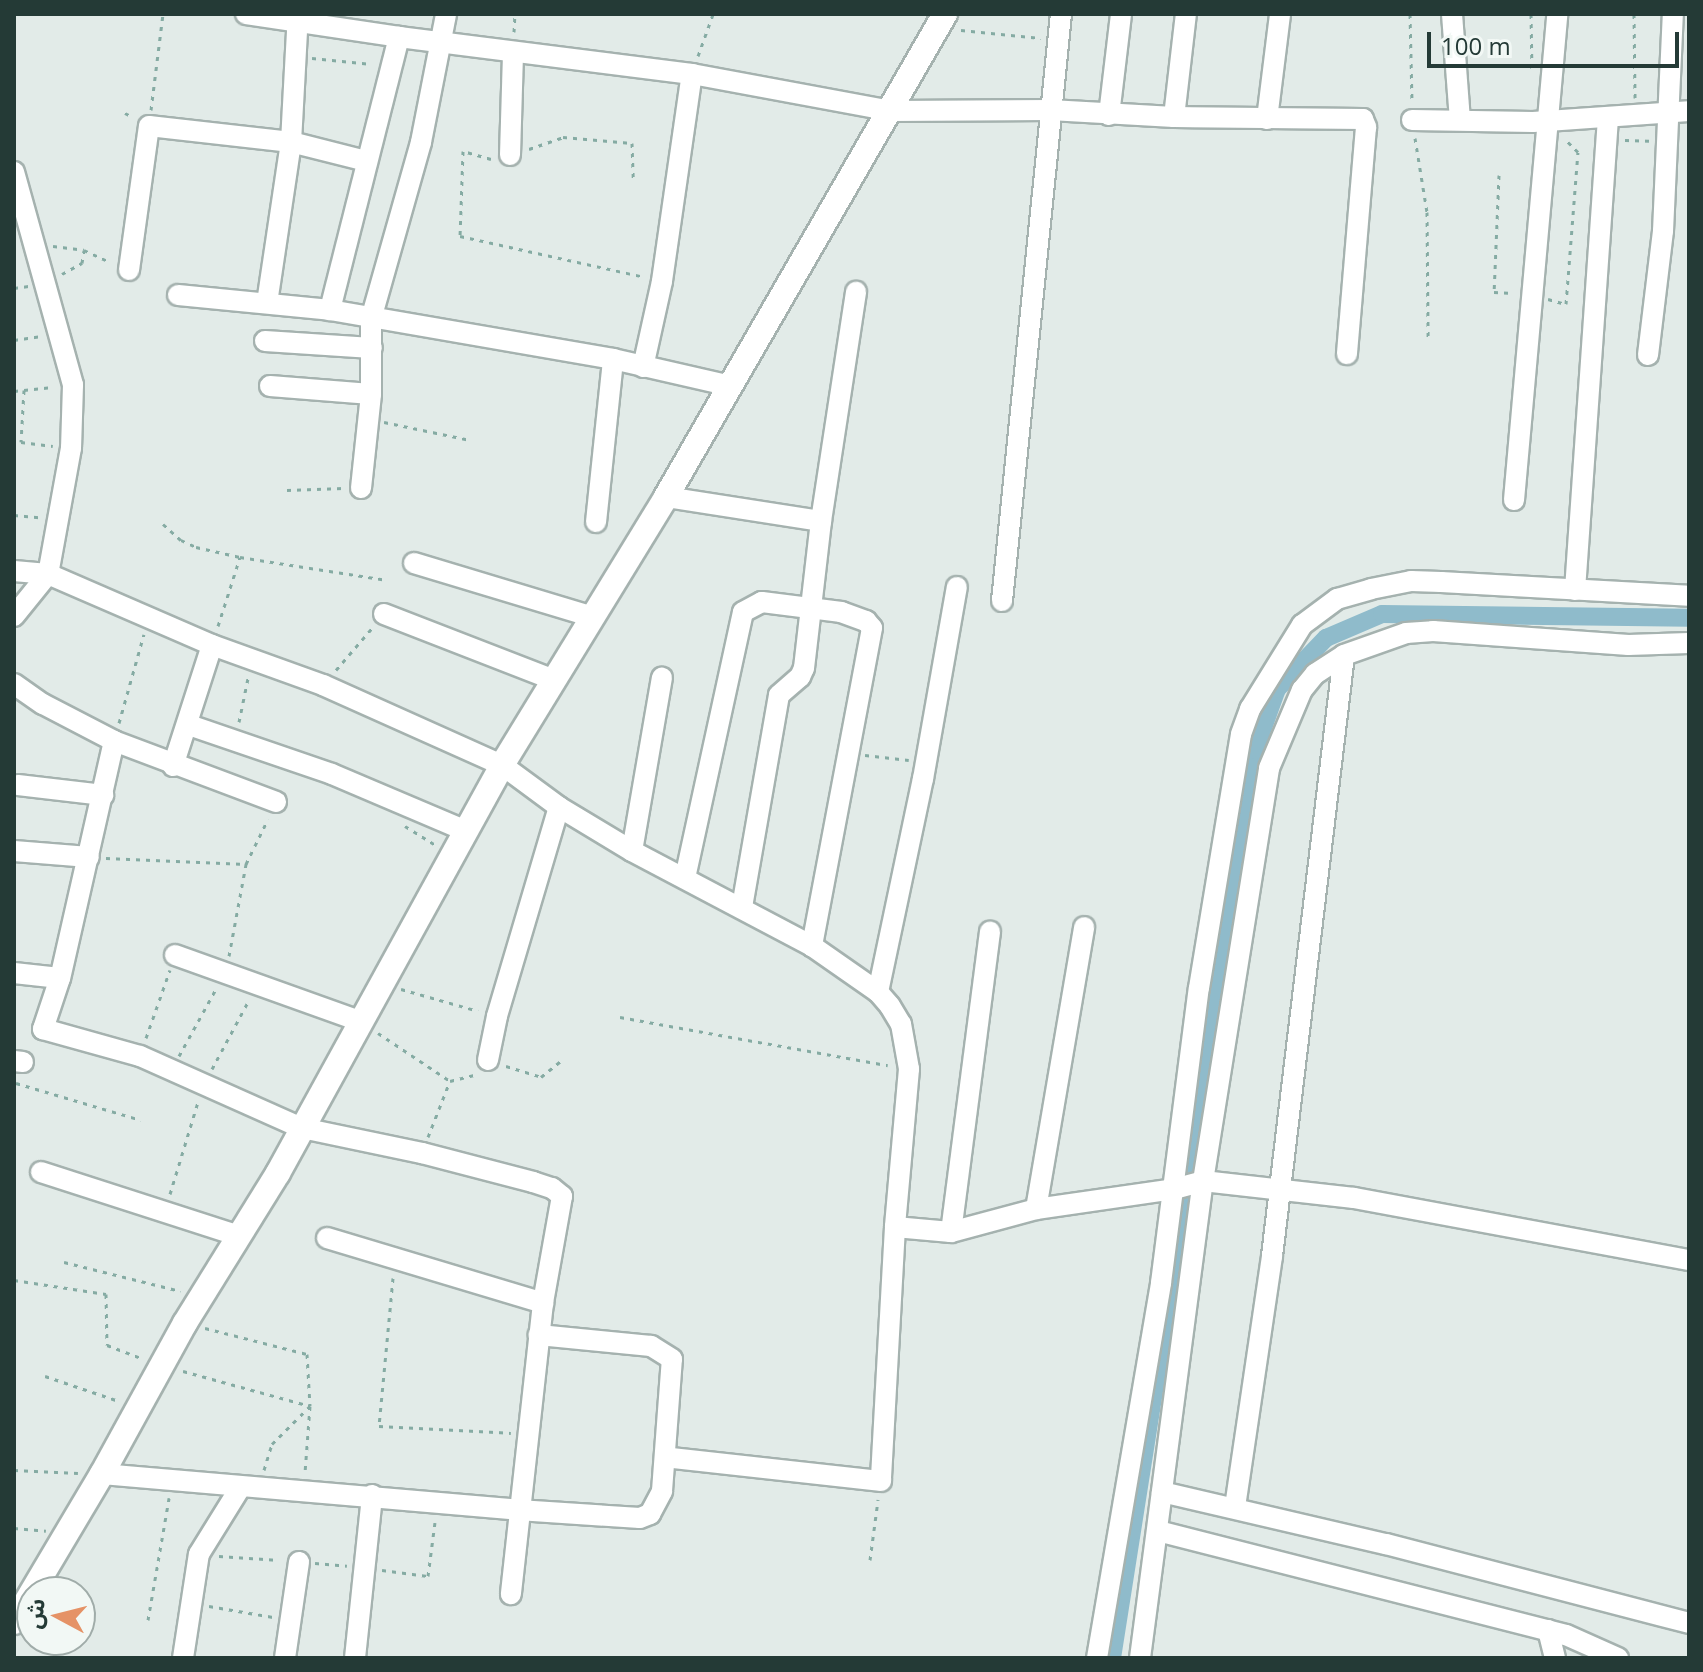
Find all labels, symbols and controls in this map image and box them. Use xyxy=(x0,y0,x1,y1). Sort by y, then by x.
scale bar xyxy=(1431,16,1683,66)
text: 100 m xyxy=(1441,29,1511,62)
north arrow xyxy=(16,1576,96,1656)
text: ش xyxy=(17,1597,51,1630)

